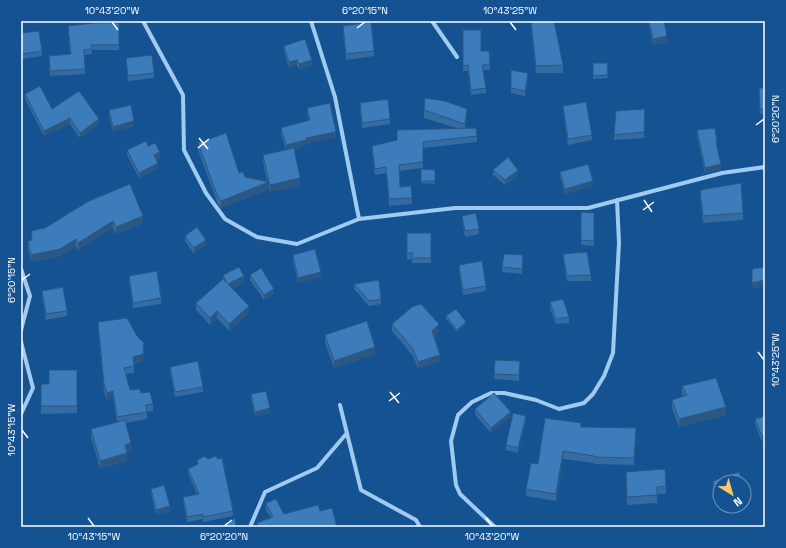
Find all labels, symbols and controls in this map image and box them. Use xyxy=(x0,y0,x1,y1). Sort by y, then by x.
text: 10°43'20"W xyxy=(85,4,140,17)
text: 6°20'15"N xyxy=(342,4,388,17)
text: 10°43'25"W xyxy=(483,4,537,17)
text: 6°20'20"N xyxy=(769,95,782,143)
text: 6°20'15"N xyxy=(5,257,18,303)
text: 10°43'25"W xyxy=(769,333,782,387)
text: 10°43'15"W xyxy=(5,404,18,456)
north arrow xyxy=(712,474,752,514)
text: N xyxy=(731,494,745,510)
text: 10°43'15"W xyxy=(68,530,120,543)
text: 6°20'20"N xyxy=(200,530,248,543)
text: 10°43'20"W xyxy=(465,530,520,543)

